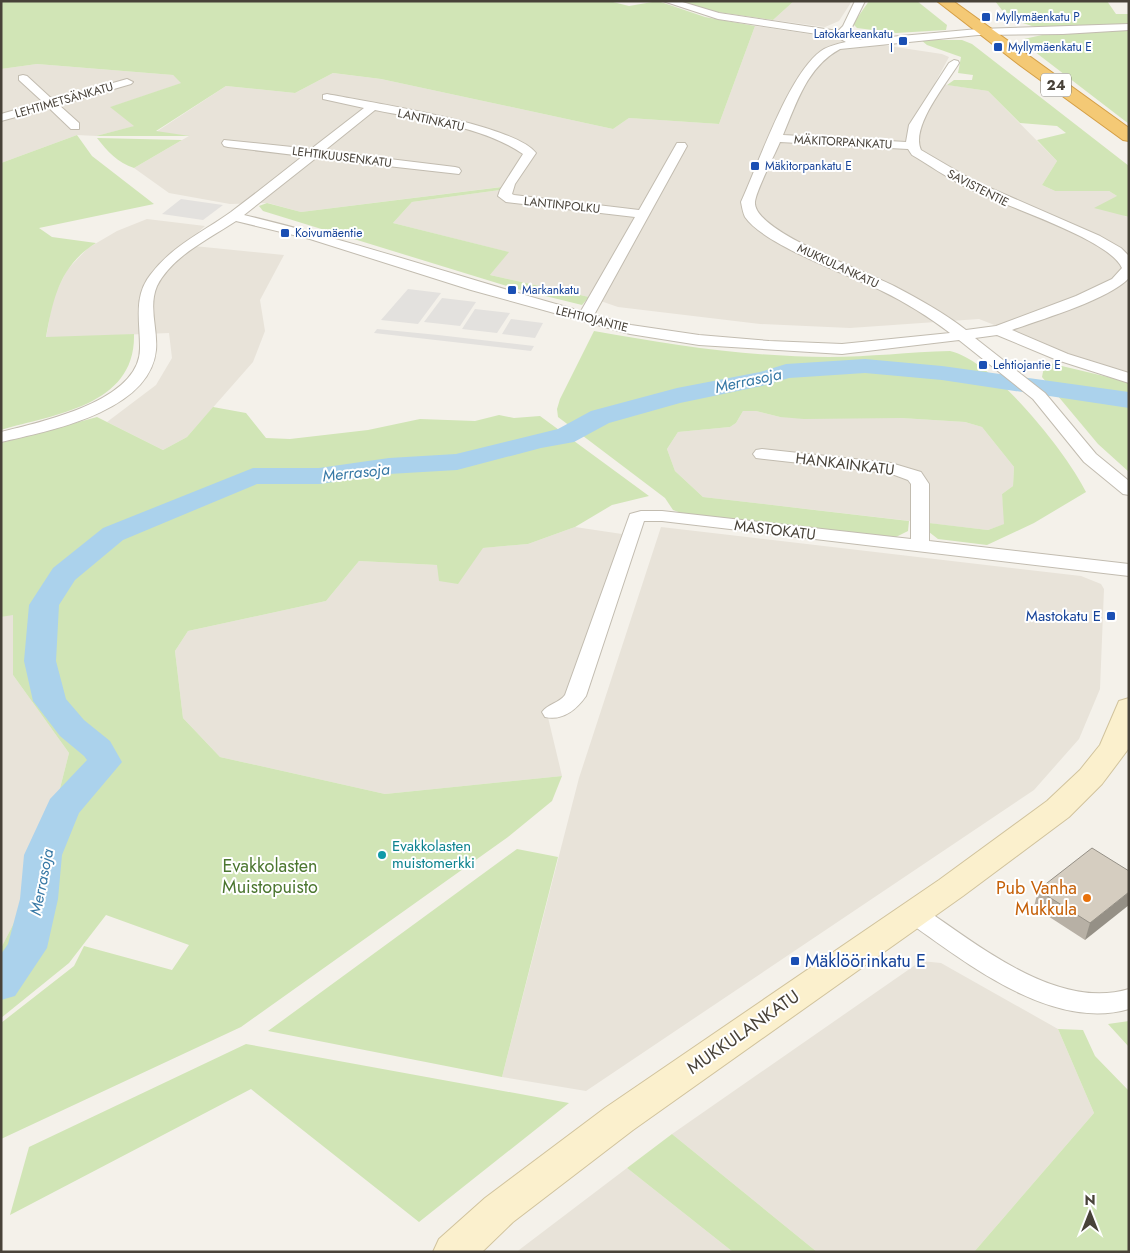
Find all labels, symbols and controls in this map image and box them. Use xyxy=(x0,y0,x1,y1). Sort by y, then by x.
place label: Myllymäenkatu P xyxy=(996,8,1080,26)
marker: Myllymäenkatu P xyxy=(980,11,992,23)
place label: Latokarkeankatu I xyxy=(814,25,893,57)
marker: Latokarkeankatu I xyxy=(897,35,909,47)
place label: Myllymäenkatu E xyxy=(1008,38,1092,56)
marker: Myllymäenkatu E xyxy=(992,41,1004,53)
road number: 24 xyxy=(1041,74,1071,96)
street label: LEHTIMETSÄNKATU xyxy=(13,77,115,123)
street label: LANTINKATU xyxy=(396,104,466,136)
street label: MÄKITORPANKATU xyxy=(793,130,893,154)
street label: LEHTIKUUSENKATU xyxy=(291,142,393,172)
place label: Mäkitorpankatu E xyxy=(765,157,852,175)
marker: Mäkitorpankatu E xyxy=(749,160,761,172)
street label: SAVISTENTIE xyxy=(944,165,1012,211)
street label: LANTINPOLKU xyxy=(523,192,601,218)
place label: Koivumäentie xyxy=(295,224,363,242)
marker: Koivumäentie xyxy=(279,227,291,239)
street label: MUKKULANKATU xyxy=(794,239,882,293)
place label: Markankatu xyxy=(522,281,579,299)
marker: Markankatu xyxy=(506,284,518,296)
street label: LEHTIOJANTIE xyxy=(554,301,630,337)
place label: Lehtiojantie E xyxy=(993,356,1061,374)
marker: Lehtiojantie E xyxy=(977,359,989,371)
water label: Merrasoja xyxy=(713,362,784,399)
street label: HANKAINKATU xyxy=(794,447,896,481)
water label: Merrasoja xyxy=(321,458,391,487)
street label: MASTOKATU xyxy=(733,514,817,546)
place label: Mastokatu E xyxy=(1026,605,1101,627)
marker: Mastokatu E xyxy=(1105,610,1117,622)
place label: Evakkolasten muistomerkki xyxy=(392,835,475,874)
water label: Merrasoja xyxy=(24,847,59,917)
marker: Evakkolasten muistomerkki xyxy=(376,849,388,861)
park label: Evakkolasten Muistopuisto xyxy=(222,853,318,900)
place label: Pub Vanha Mukkula xyxy=(996,875,1077,922)
marker: Pub Vanha Mukkula xyxy=(1081,892,1093,904)
place label: Mäklöörinkatu E xyxy=(805,948,926,974)
marker: Mäklöörinkatu E xyxy=(789,955,801,967)
street label: MUKKULANKATU xyxy=(681,983,805,1081)
north arrow xyxy=(1065,1188,1115,1238)
text: N xyxy=(1084,1190,1096,1210)

